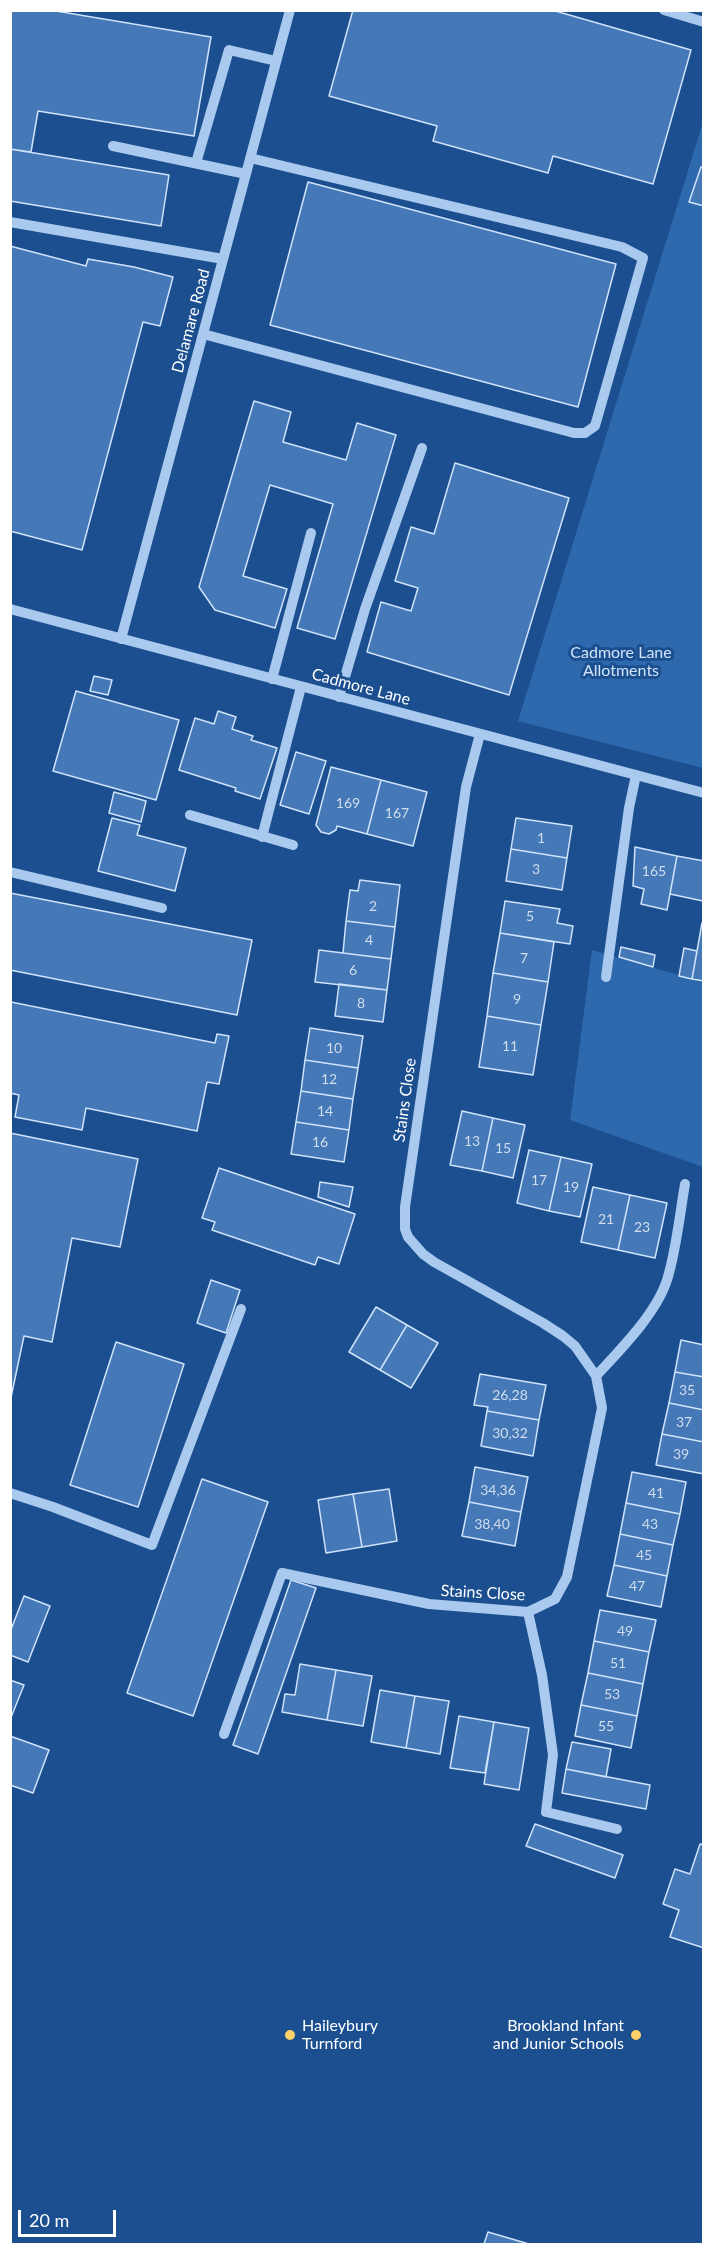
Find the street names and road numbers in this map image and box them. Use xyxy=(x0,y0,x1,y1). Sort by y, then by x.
street label: Delamare Road xyxy=(168,267,214,375)
street label: Cadmore Lane xyxy=(310,665,412,709)
street label: Stains Close xyxy=(390,1057,420,1143)
street label: Stains Close xyxy=(440,1581,526,1605)

